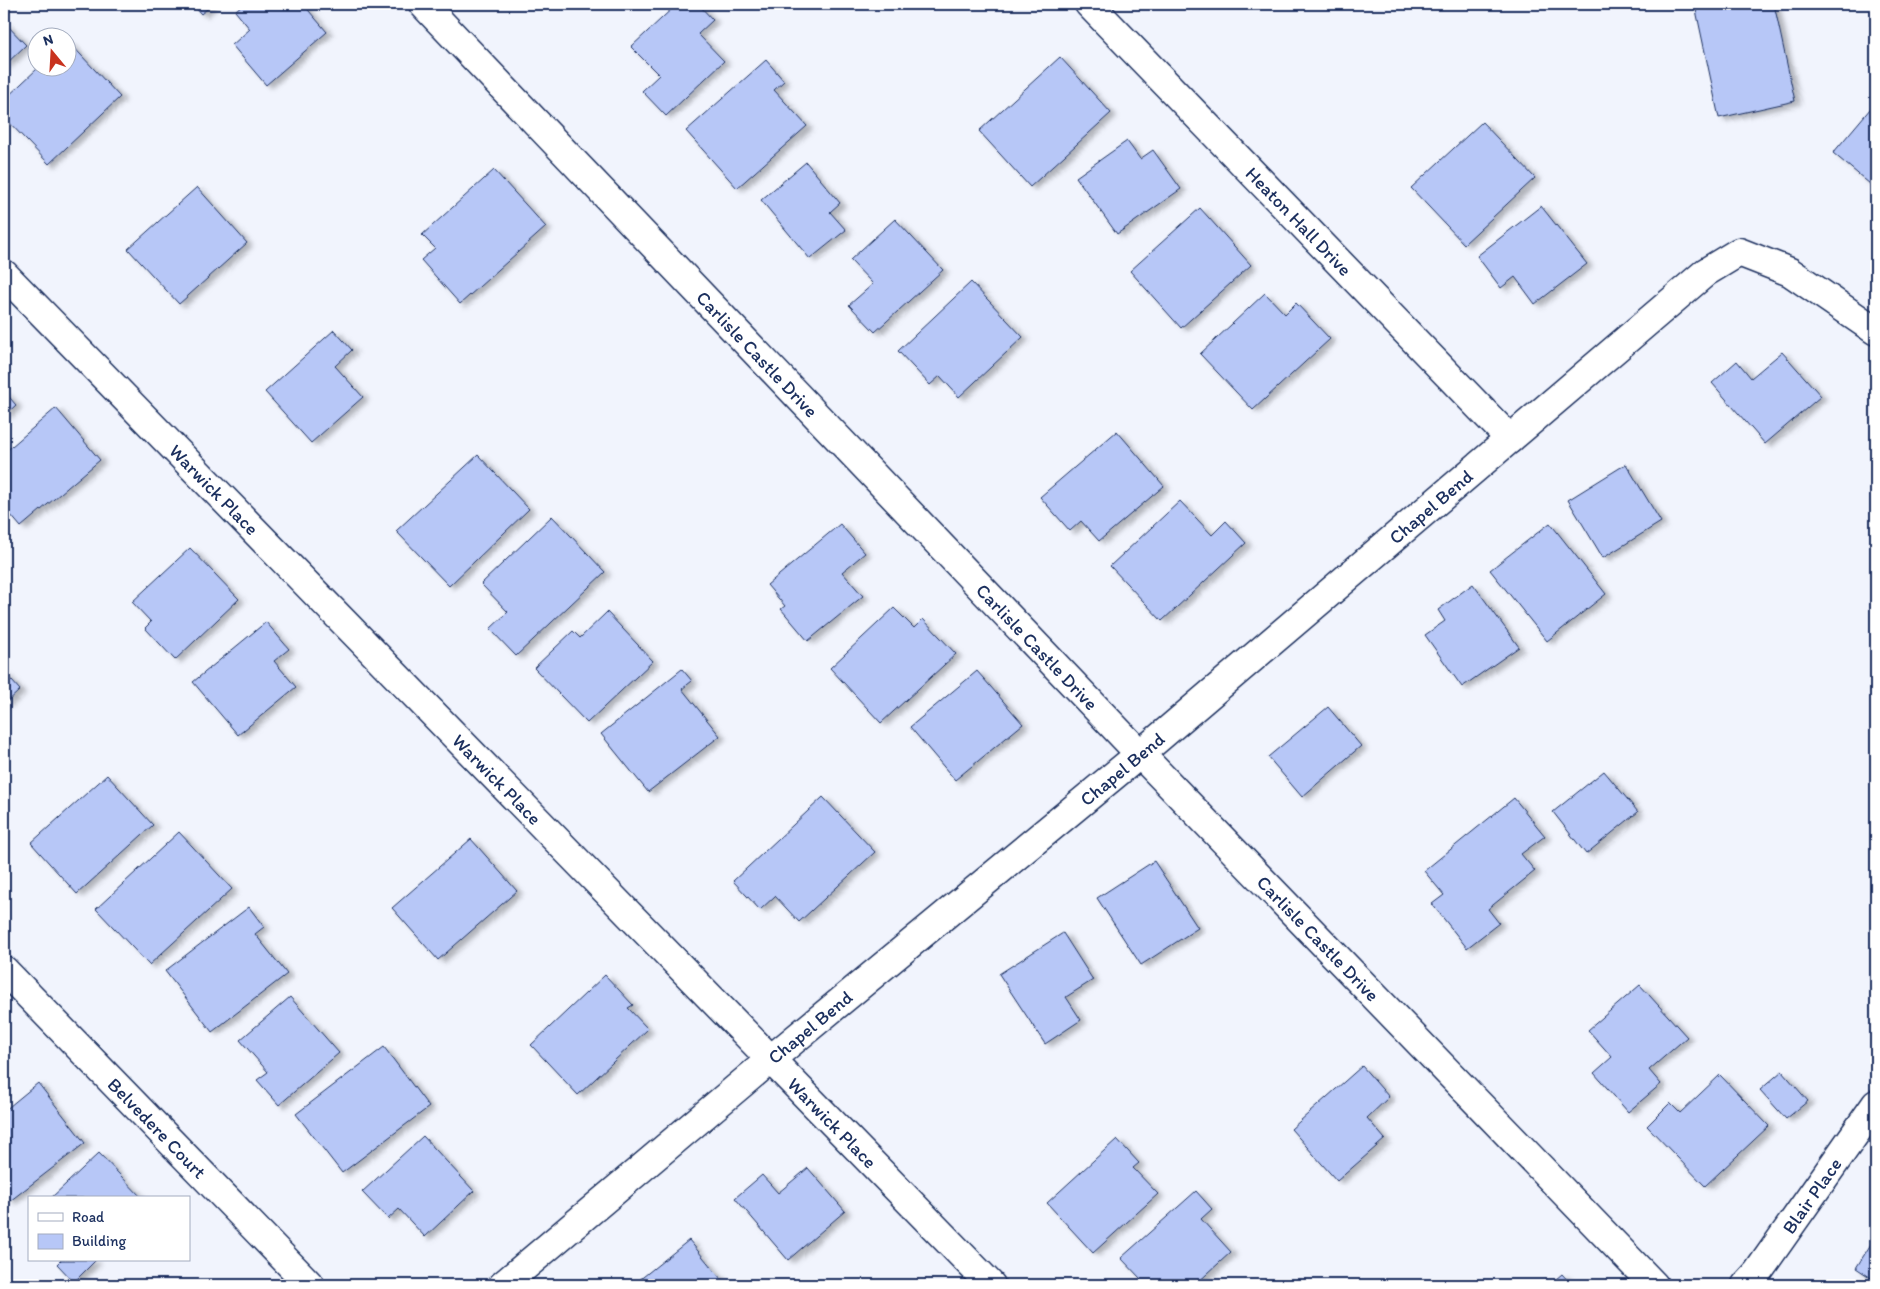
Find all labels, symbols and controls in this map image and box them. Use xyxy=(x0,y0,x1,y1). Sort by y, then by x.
north arrow xyxy=(28,28,78,78)
text: N xyxy=(41,31,55,50)
street label: Heaton Hall Drive xyxy=(1241,162,1357,281)
street label: Carlisle Castle Drive xyxy=(691,286,823,422)
street label: Warwick Place xyxy=(164,439,263,540)
street label: Chapel Bend xyxy=(1384,465,1478,549)
street label: Carlisle Castle Drive xyxy=(971,579,1103,715)
street label: Chapel Bend xyxy=(1075,727,1169,811)
street label: Warwick Place xyxy=(447,729,546,830)
street label: Carlisle Castle Drive xyxy=(1252,871,1384,1006)
street label: Chapel Bend xyxy=(763,986,857,1069)
street label: Belvedere Court xyxy=(103,1073,211,1183)
street label: Warwick Place xyxy=(783,1073,882,1173)
street label: Blair Place xyxy=(1777,1153,1847,1238)
legend xyxy=(28,1196,190,1262)
text: Road xyxy=(72,1208,105,1226)
text: Building xyxy=(72,1232,126,1250)

